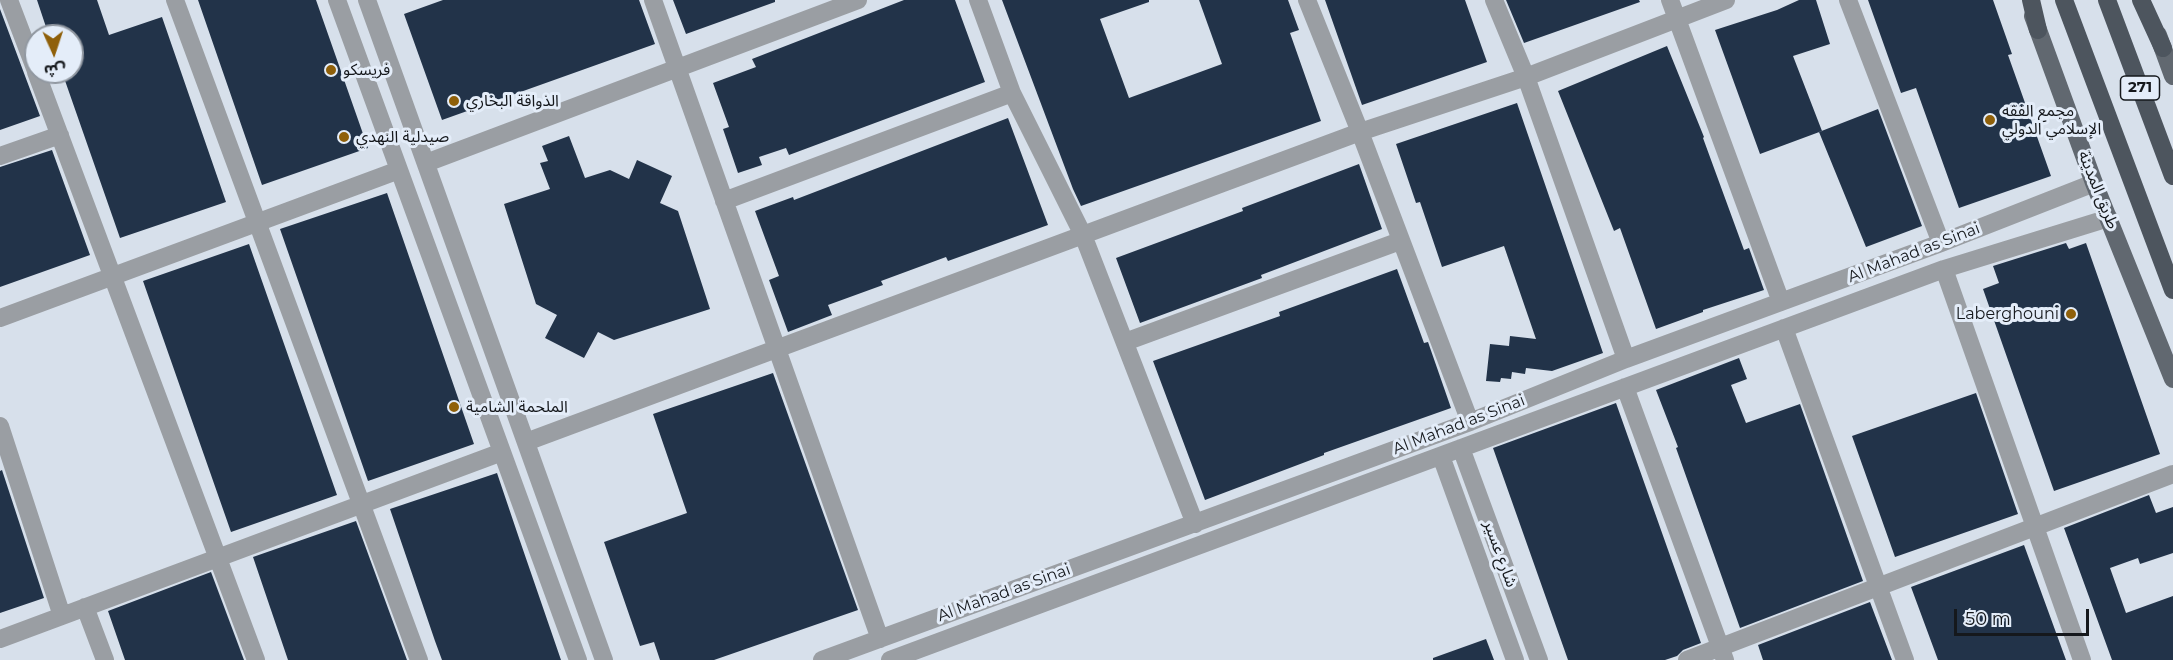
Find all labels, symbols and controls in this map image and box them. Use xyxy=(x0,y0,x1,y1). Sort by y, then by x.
north arrow xyxy=(24,24,84,84)
text: ش xyxy=(43,60,66,81)
place label: فريسكو xyxy=(343,60,390,80)
marker: فريسكو xyxy=(324,63,338,77)
road number: 271 xyxy=(2120,76,2160,100)
place label: الذواقة البخاري xyxy=(466,91,559,111)
marker: الذواقة البخاري xyxy=(447,94,461,108)
place label: مجمع الفقه الإسلامي الدولي xyxy=(2002,101,2101,139)
marker: مجمع الفقه الإسلامي الدولي xyxy=(1983,113,1997,127)
place label: صيدلية النهدي xyxy=(356,127,449,147)
marker: صيدلية النهدي xyxy=(337,130,351,144)
street label: طريق المدينة xyxy=(2074,148,2122,232)
street label: Al Mahad as Sinai xyxy=(1845,219,1983,287)
place label: Laberghouni xyxy=(1956,304,2059,324)
marker: Laberghouni xyxy=(2064,307,2078,321)
street label: Al Mahad as Sinai xyxy=(1390,391,1528,459)
place label: الملحمة الشامية xyxy=(466,397,568,417)
marker: الملحمة الشامية xyxy=(447,400,461,414)
street label: شارع عسير xyxy=(1479,518,1521,590)
street label: Al Mahad as Sinai xyxy=(935,560,1073,626)
scale bar xyxy=(1957,597,2092,635)
text: 50 m xyxy=(1965,608,2011,630)

